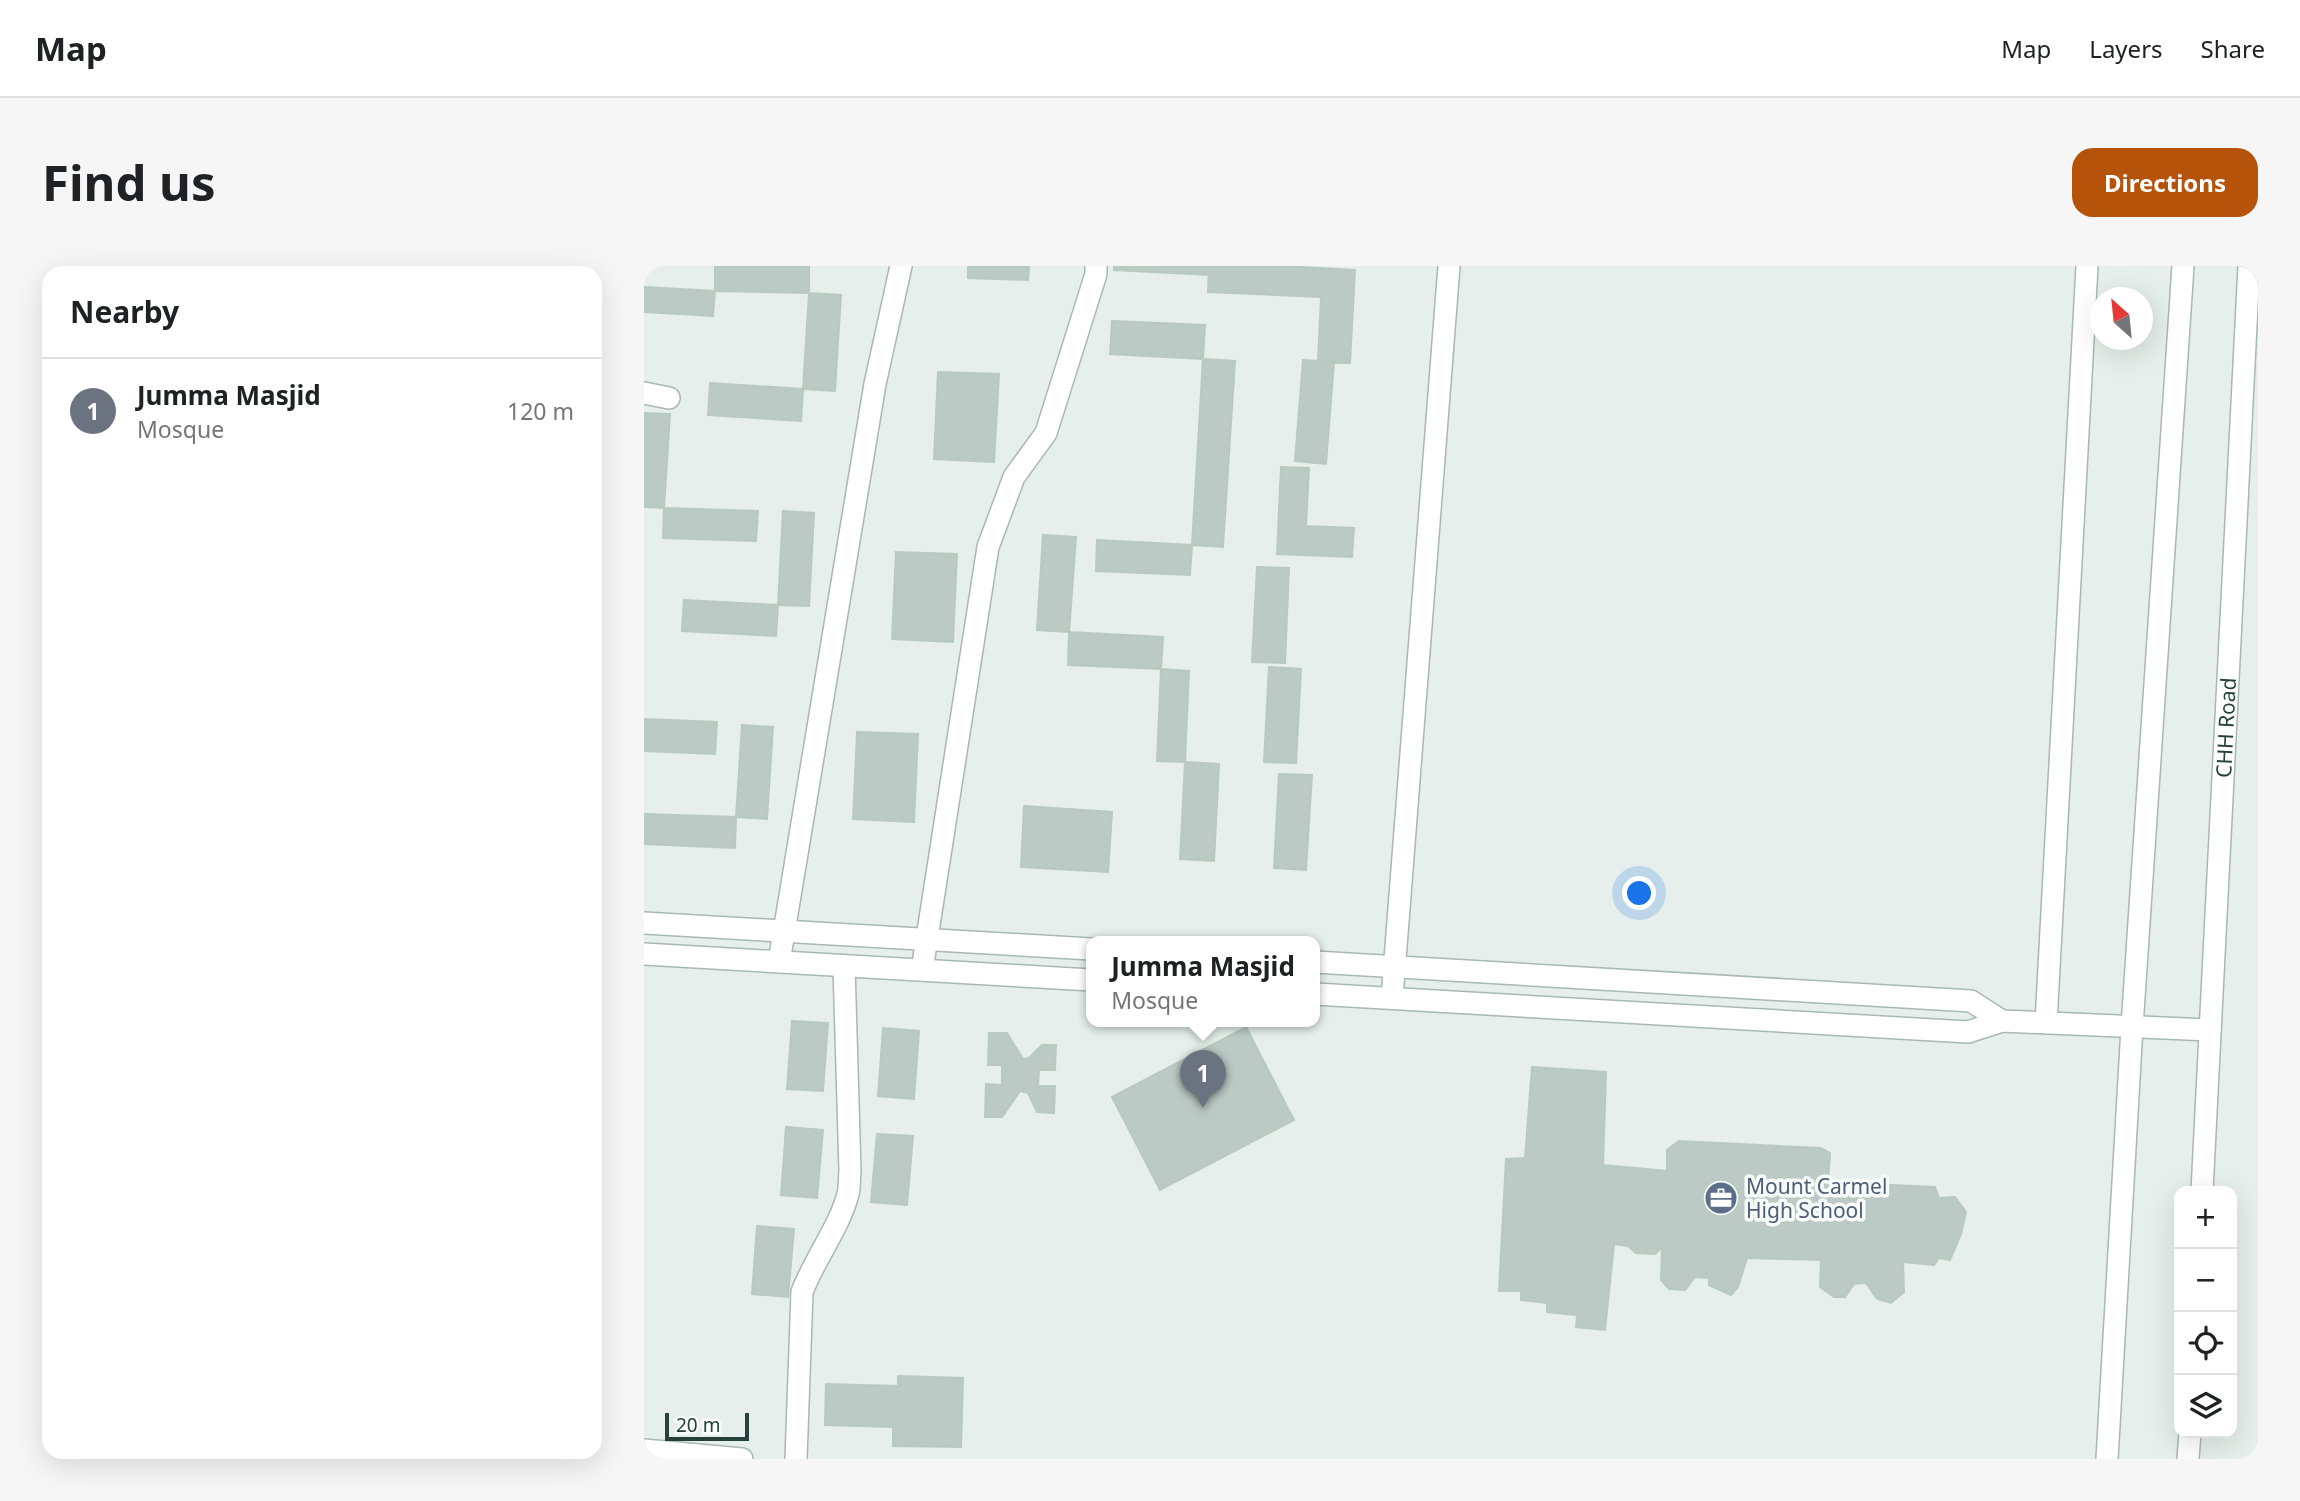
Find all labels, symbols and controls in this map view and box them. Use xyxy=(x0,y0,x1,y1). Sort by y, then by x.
text: Map xyxy=(35,26,107,71)
text: Map xyxy=(2001,32,2051,65)
text: Layers xyxy=(2089,32,2163,65)
text: Share xyxy=(2201,32,2265,65)
button: Directions xyxy=(2072,148,2258,217)
text: Find us xyxy=(42,149,216,215)
north arrow xyxy=(2090,287,2153,350)
text: Nearby xyxy=(70,291,179,332)
text: Jumma Masjid xyxy=(137,377,321,413)
text: 1 xyxy=(86,395,100,427)
text: 120 m xyxy=(507,395,574,427)
text: Mosque xyxy=(137,413,224,445)
street label: CHH Road xyxy=(2209,677,2242,778)
your location xyxy=(1622,876,1656,910)
popup xyxy=(1086,936,1320,1027)
text: Jumma Masjid xyxy=(1111,948,1295,984)
text: Mosque xyxy=(1111,984,1198,1016)
pin: 1 xyxy=(1180,1050,1226,1108)
place label: Mount Carmel High School xyxy=(1746,1172,1887,1224)
office icon: Mount Carmel High School xyxy=(1702,1179,1740,1217)
map controls xyxy=(2174,1186,2237,1438)
button: + xyxy=(2174,1186,2237,1249)
button: − xyxy=(2174,1249,2237,1312)
button: locate xyxy=(2174,1312,2237,1375)
button: layers xyxy=(2174,1375,2237,1438)
scale bar xyxy=(665,1410,749,1442)
text: 20 m xyxy=(676,1412,720,1438)

